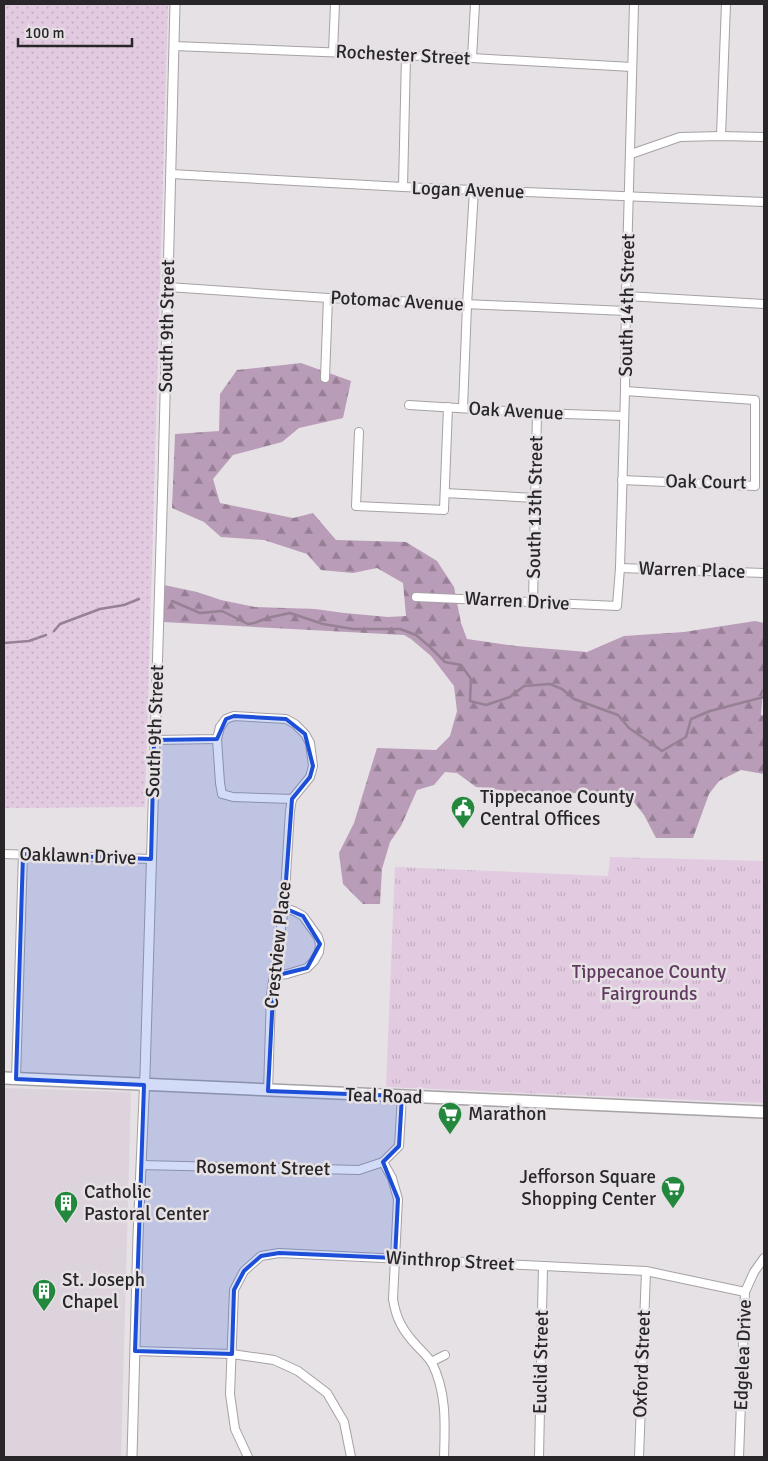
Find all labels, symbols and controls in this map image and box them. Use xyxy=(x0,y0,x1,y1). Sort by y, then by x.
scale bar xyxy=(18,15,131,47)
text: 100 m xyxy=(25,24,65,42)
street label: Rochester Street xyxy=(335,39,471,71)
street label: Logan Avenue xyxy=(411,176,525,204)
street label: South 14th Street xyxy=(614,233,640,377)
street label: South 9th Street xyxy=(154,259,180,393)
street label: Potomac Avenue xyxy=(330,286,464,316)
street label: Oak Avenue xyxy=(468,397,564,425)
street label: South 13th Street xyxy=(522,435,548,579)
street label: Oak Court xyxy=(665,469,747,495)
street label: Warren Place xyxy=(638,556,746,584)
street label: Warren Drive xyxy=(464,586,570,616)
street label: South 9th Street xyxy=(141,664,169,798)
place label: Tippecanoe County Central Offices xyxy=(480,785,634,831)
public building icon: Tippecanoe County Central Offices xyxy=(450,795,476,829)
street label: Oaklawn Drive xyxy=(19,842,137,870)
street label: Crestview Place xyxy=(259,880,297,1010)
park label: Tippecanoe County Fairgrounds xyxy=(572,960,726,1006)
street label: Teal Road xyxy=(345,1083,423,1109)
supermarket icon: Marathon xyxy=(437,1101,463,1135)
place label: Marathon xyxy=(468,1102,547,1126)
street label: Rosemont Street xyxy=(196,1155,331,1181)
place label: Jefforson Square Shopping Center xyxy=(520,1165,656,1211)
supermarket icon: Jefforson Square Shopping Center xyxy=(660,1175,686,1209)
place label: Catholic Pastoral Center xyxy=(84,1180,209,1226)
building icon: Catholic Pastoral Center xyxy=(53,1190,79,1224)
street label: Winthrop Street xyxy=(385,1246,515,1276)
place label: St. Joseph Chapel xyxy=(62,1268,145,1314)
building icon: St. Joseph Chapel xyxy=(31,1278,57,1312)
street label: Edgelea Drive xyxy=(729,1299,757,1411)
street label: Euclid Street xyxy=(528,1309,554,1414)
street label: Oxford Street xyxy=(628,1309,656,1418)

